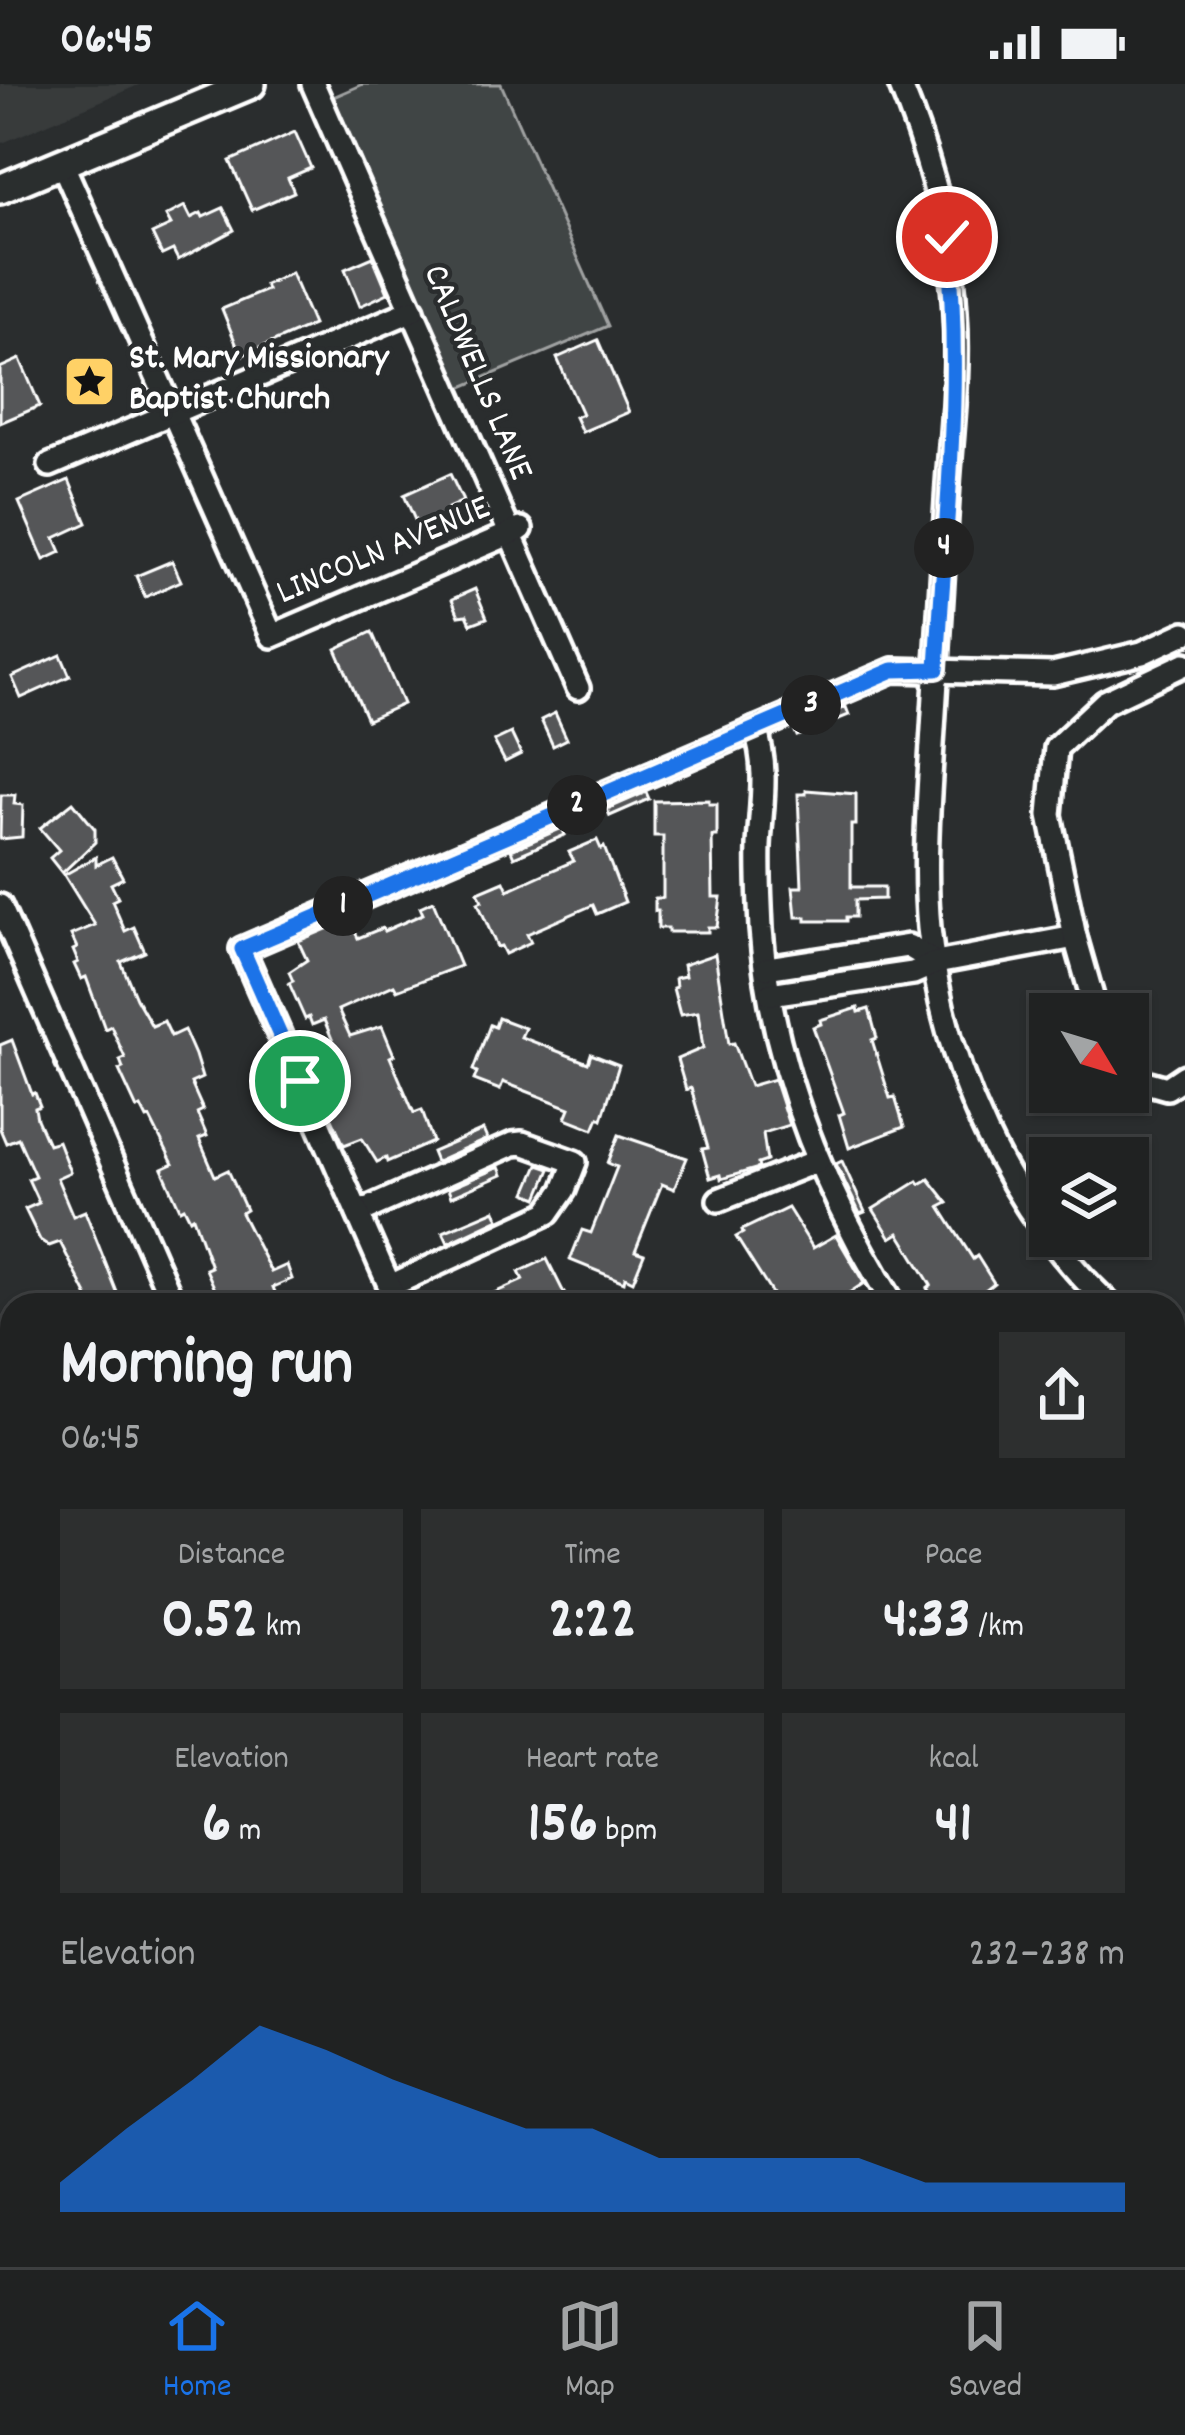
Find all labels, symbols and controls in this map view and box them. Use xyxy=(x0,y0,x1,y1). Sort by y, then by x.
text: 06:45 xyxy=(60,10,154,74)
pin xyxy=(896,186,998,288)
icon: check xyxy=(914,204,980,270)
street label: CALDWELLS LANE xyxy=(407,257,545,489)
place label: St. Mary Missionary Baptist Church xyxy=(129,334,390,427)
place icon: St. Mary Missionary Baptist Church xyxy=(62,353,118,409)
street label: LINCOLN AVENUE xyxy=(269,484,499,620)
pin: 4 xyxy=(914,518,974,578)
text: 4 xyxy=(937,524,951,571)
pin: 3 xyxy=(781,675,841,735)
text: 3 xyxy=(804,681,818,728)
pin: 2 xyxy=(547,775,607,835)
text: 2 xyxy=(570,781,584,828)
pin: 1 xyxy=(313,876,373,936)
text: 1 xyxy=(339,882,347,929)
north arrow xyxy=(1029,993,1149,1113)
map controls xyxy=(1029,993,1149,1257)
pin xyxy=(249,1030,351,1132)
icon: arrive xyxy=(267,1048,333,1114)
button: layers xyxy=(1029,1137,1149,1257)
text: Morning run xyxy=(60,1321,353,1415)
button: share xyxy=(999,1332,1125,1458)
text: 06:45 xyxy=(60,1413,141,1468)
text: Distance xyxy=(178,1533,285,1580)
text: Time xyxy=(564,1533,621,1580)
text: Pace xyxy=(924,1533,983,1580)
text: 0.52 xyxy=(161,1580,258,1666)
text: 2:22 xyxy=(548,1580,637,1666)
text: 4:33 xyxy=(883,1580,971,1666)
text: km xyxy=(258,1605,302,1652)
text: /km xyxy=(971,1605,1024,1652)
text: Elevation xyxy=(174,1737,289,1784)
text: Heart rate xyxy=(526,1737,659,1784)
text: kcal xyxy=(928,1737,979,1784)
text: 6 xyxy=(202,1784,231,1870)
text: 156 xyxy=(527,1784,598,1870)
text: 41 xyxy=(934,1784,973,1870)
text: m xyxy=(231,1809,261,1856)
text: bpm xyxy=(598,1809,658,1856)
text: Elevation xyxy=(60,1929,196,1984)
text: 232–238 m xyxy=(969,1929,1125,1984)
tab: Home xyxy=(163,2293,232,2412)
tab: Map xyxy=(557,2293,623,2412)
tab: Saved xyxy=(948,2293,1022,2412)

